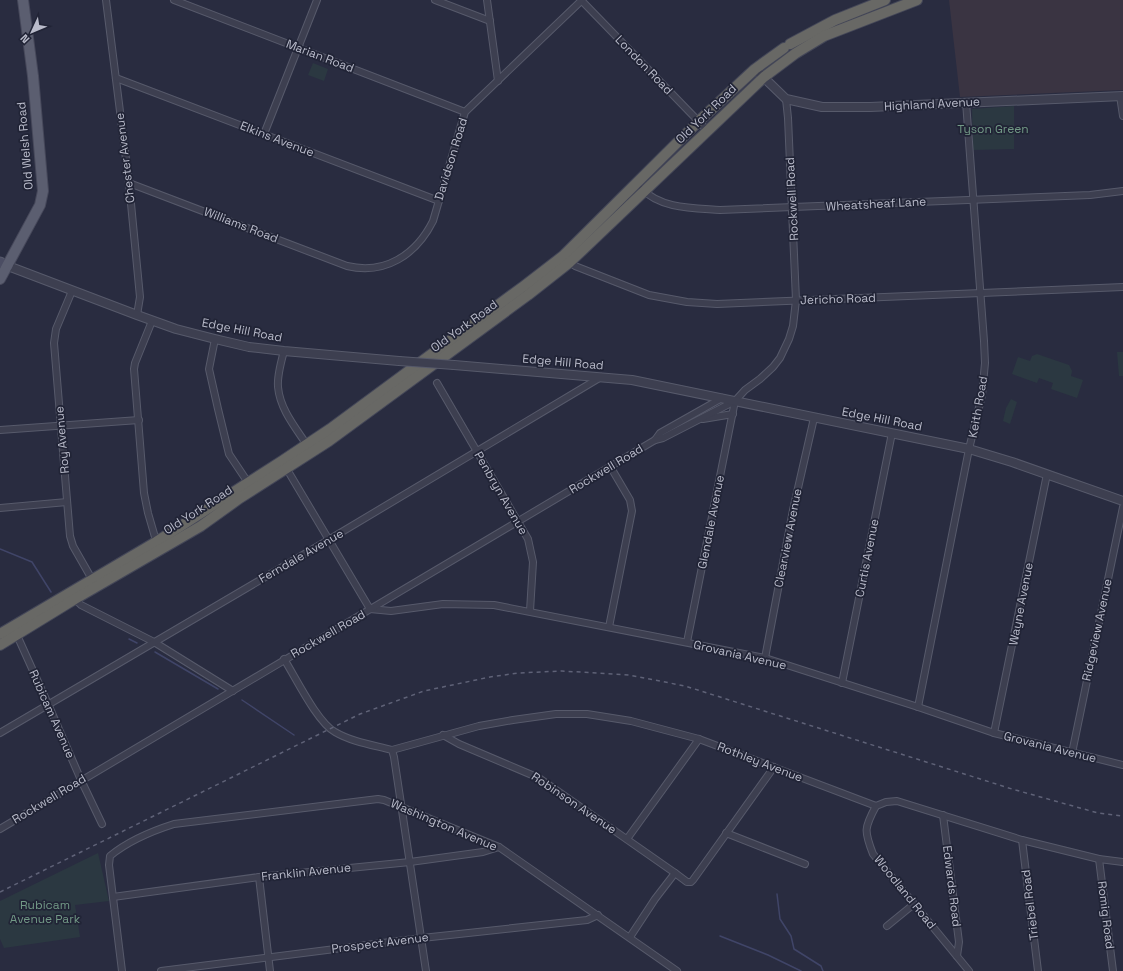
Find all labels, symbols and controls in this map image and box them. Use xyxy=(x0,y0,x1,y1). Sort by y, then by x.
north arrow xyxy=(12,12,52,52)
text: N xyxy=(17,31,32,46)
street label: London Road xyxy=(612,32,676,98)
street label: Marian Road xyxy=(284,36,356,76)
street label: Old York Road xyxy=(672,81,740,147)
street label: Highland Avenue xyxy=(884,93,980,115)
street label: Old Welsh Road xyxy=(13,101,37,191)
street label: Chester Avenue xyxy=(112,112,138,204)
street label: Davidson Road xyxy=(431,116,471,202)
street label: Elkins Avenue xyxy=(238,118,316,160)
park label: Tyson Green xyxy=(957,121,1029,137)
street label: Rockwell Road xyxy=(782,157,802,241)
street label: Wheatsheaf Lane xyxy=(825,193,927,215)
street label: Williams Road xyxy=(202,203,280,247)
street label: Jericho Road xyxy=(800,290,876,308)
street label: Old York Road xyxy=(427,296,501,356)
street label: Edge Hill Road xyxy=(200,314,284,346)
street label: Edge Hill Road xyxy=(522,350,604,374)
street label: Keith Road xyxy=(965,375,991,439)
street label: Edge Hill Road xyxy=(840,403,924,435)
street label: Roy Avenue xyxy=(51,406,73,474)
street label: Rockwell Road xyxy=(566,441,646,497)
street label: Penbryn Avenue xyxy=(471,448,531,538)
street label: Glendale Avenue xyxy=(694,474,728,570)
street label: Old York Road xyxy=(161,482,235,538)
street label: Clearview Avenue xyxy=(771,487,805,589)
street label: Curtis Avenue xyxy=(852,517,882,599)
street label: Ferndale Avenue xyxy=(256,525,346,587)
street label: Wayne Avenue xyxy=(1005,561,1037,647)
street label: Ridgeview Avenue xyxy=(1078,577,1116,683)
street label: Rockwell Road xyxy=(288,606,368,662)
street label: Grovania Avenue xyxy=(692,637,788,673)
street label: Rubicam Avenue xyxy=(25,667,79,761)
street label: Grovania Avenue xyxy=(1002,728,1098,766)
street label: Rothley Avenue xyxy=(715,738,805,786)
street label: Robinson Avenue xyxy=(528,769,620,837)
street label: Rockwell Road xyxy=(9,771,89,827)
street label: Washington Avenue xyxy=(388,795,500,855)
street label: Edwards Road xyxy=(939,844,965,928)
street label: Woodland Road xyxy=(870,852,940,932)
street label: Franklin Avenue xyxy=(260,859,352,885)
street label: Triebel Road xyxy=(1018,869,1042,941)
street label: Romig Road xyxy=(1094,880,1118,950)
park label: Rubicam Avenue Park xyxy=(10,897,81,927)
street label: Prospect Avenue xyxy=(330,929,430,957)

